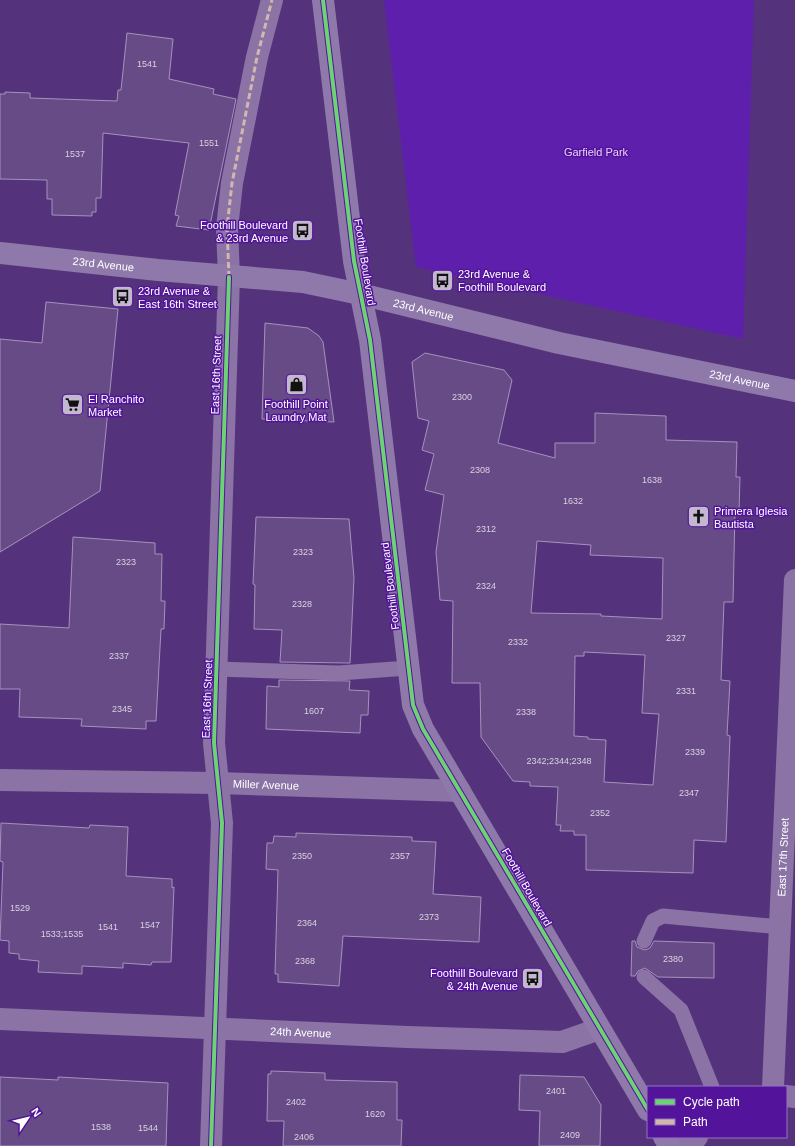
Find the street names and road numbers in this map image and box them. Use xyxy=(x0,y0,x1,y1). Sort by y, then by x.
street label: Foothill Boulevard xyxy=(352,218,378,306)
street label: 23rd Avenue xyxy=(72,255,135,273)
street label: 23rd Avenue xyxy=(392,296,455,323)
street label: East 16th Street xyxy=(209,335,223,415)
street label: 23rd Avenue xyxy=(708,368,771,392)
street label: Foothill Boulevard xyxy=(379,542,401,630)
street label: East 16th Street xyxy=(200,659,214,739)
street label: Miller Avenue xyxy=(233,778,299,792)
street label: East 17th Street xyxy=(775,818,791,897)
street label: Foothill Boulevard xyxy=(500,846,554,928)
street label: 24th Avenue xyxy=(270,1025,331,1040)

